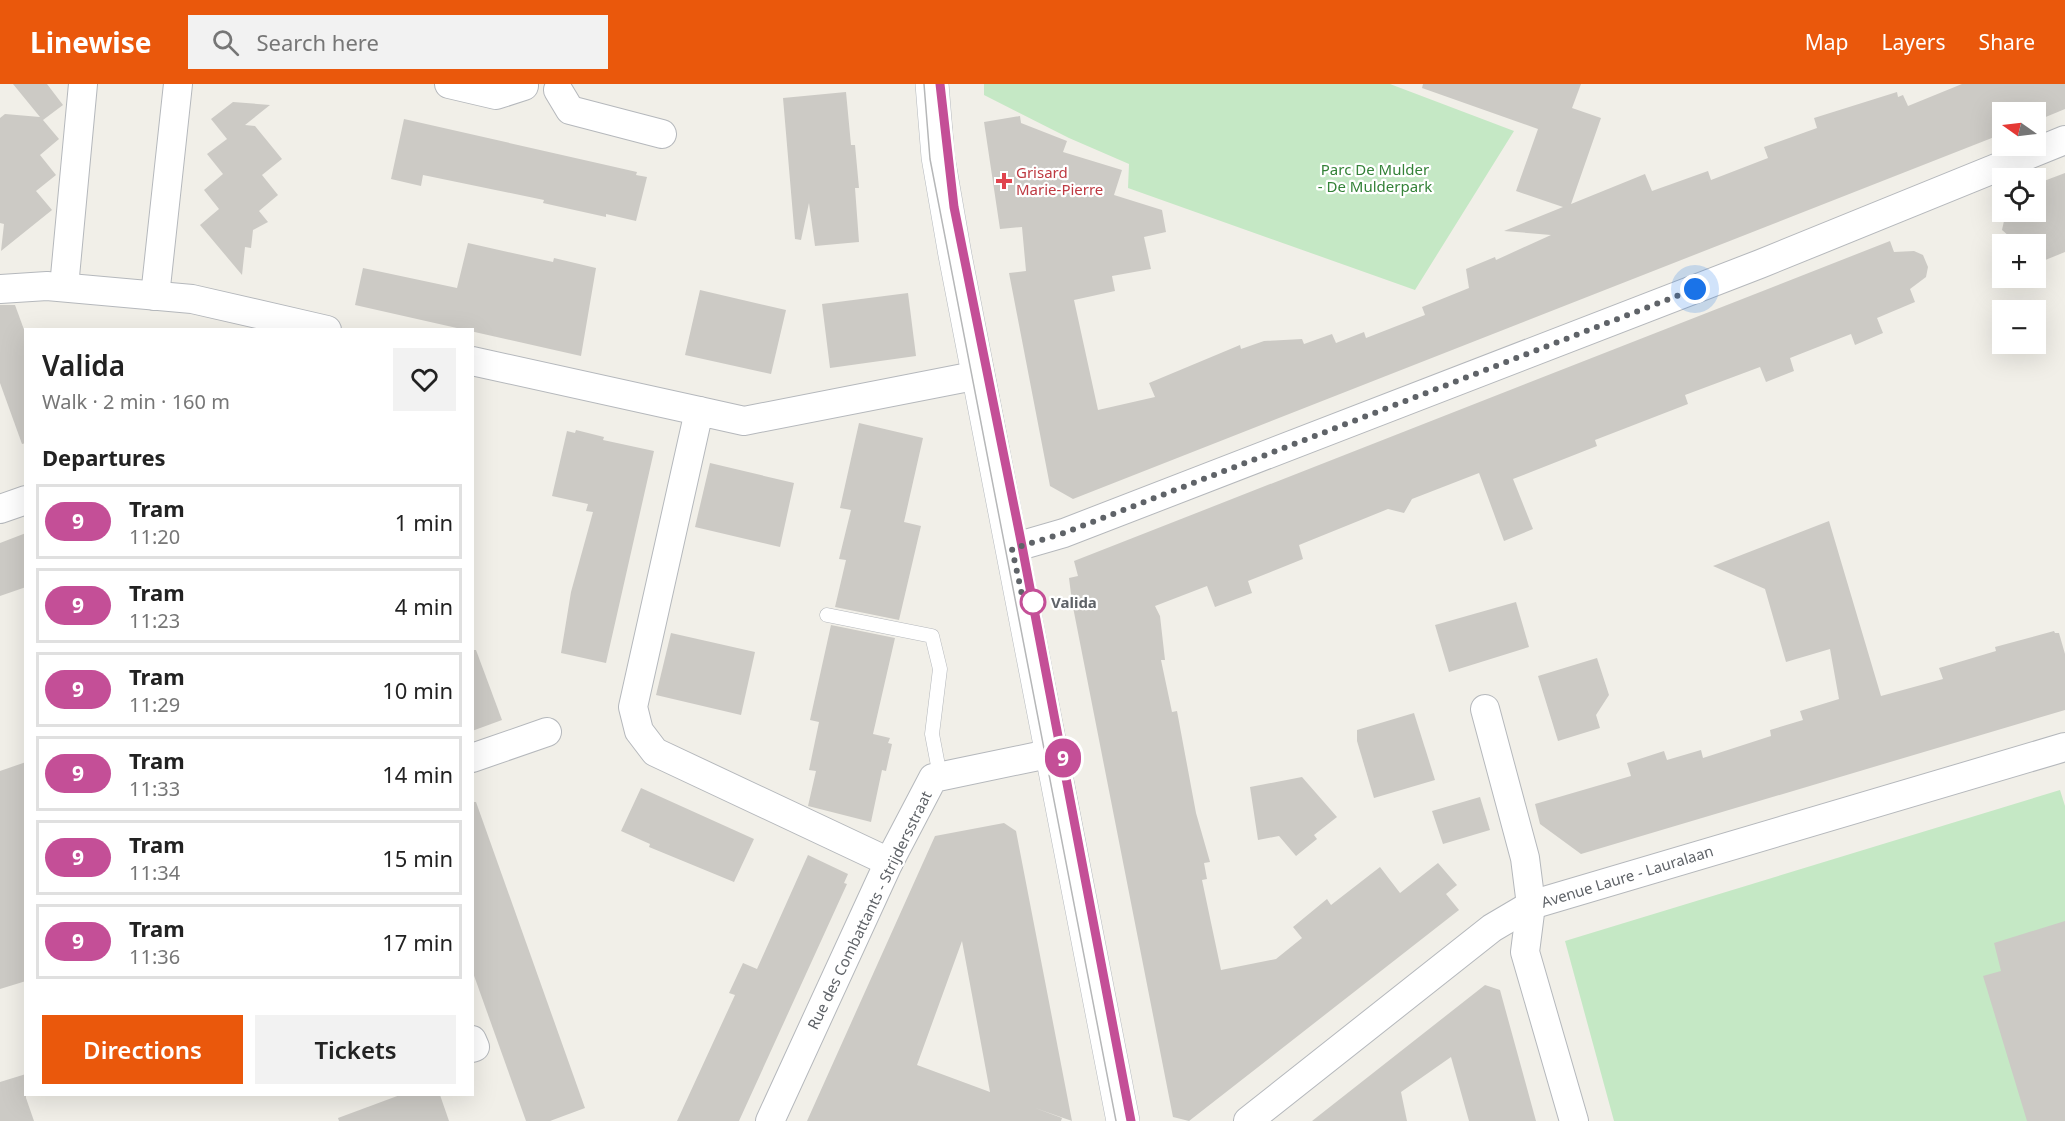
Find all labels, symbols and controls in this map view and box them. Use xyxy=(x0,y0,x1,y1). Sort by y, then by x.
search box xyxy=(188,15,608,69)
text: Linewise xyxy=(30,23,152,61)
icon: search xyxy=(209,26,242,59)
text: Search here xyxy=(257,27,379,57)
text: Map xyxy=(1805,28,1849,56)
text: Layers xyxy=(1882,28,1946,56)
text: Share xyxy=(1979,28,2035,56)
north arrow xyxy=(1992,102,2046,156)
map controls xyxy=(1992,102,2046,354)
park label: Parc De Mulder - De Mulderpark xyxy=(1318,159,1432,196)
place label: Grisard Marie-Pierre xyxy=(1016,162,1103,199)
button: locate xyxy=(1992,168,2046,222)
marker: Grisard Marie-Pierre xyxy=(997,174,1011,188)
button: + xyxy=(1992,234,2046,288)
your location xyxy=(1680,274,1710,304)
button: − xyxy=(1992,300,2046,354)
text: Valida xyxy=(42,346,125,384)
button: heart xyxy=(393,348,456,411)
text: Walk · 2 min · 160 m xyxy=(42,388,230,415)
text: Departures xyxy=(42,442,166,472)
text: Tram xyxy=(129,493,185,523)
text: 9 xyxy=(72,507,84,535)
text: 1 min xyxy=(395,507,453,537)
text: 11:20 xyxy=(129,523,180,550)
text: Tram xyxy=(129,577,185,607)
marker: Valida xyxy=(1020,589,1046,615)
text: 9 xyxy=(72,591,84,619)
text: 4 min xyxy=(395,591,453,621)
place label: Valida xyxy=(1051,592,1097,612)
text: 11:23 xyxy=(129,607,180,634)
text: Tram xyxy=(129,661,185,691)
text: 9 xyxy=(72,675,84,703)
text: 10 min xyxy=(382,675,453,705)
text: 11:29 xyxy=(129,691,180,718)
line badge: 9 xyxy=(1044,738,1082,778)
text: 9 xyxy=(1057,744,1069,772)
text: Tram xyxy=(129,745,185,775)
text: 9 xyxy=(72,759,84,787)
text: 14 min xyxy=(382,759,453,789)
text: 11:33 xyxy=(129,775,180,802)
street label: Rue des Combattants - Strijdersstraat xyxy=(802,787,936,1033)
text: Tram xyxy=(129,829,185,859)
street label: Avenue Laure - Lauralaan xyxy=(1539,840,1715,912)
text: 9 xyxy=(72,843,84,871)
text: 15 min xyxy=(382,843,453,873)
text: 11:34 xyxy=(129,859,180,886)
text: Tram xyxy=(129,913,185,943)
text: 9 xyxy=(72,927,84,955)
text: 17 min xyxy=(382,927,453,957)
text: 11:36 xyxy=(129,943,180,970)
button: Directions xyxy=(42,1015,243,1084)
button: Tickets xyxy=(255,1015,456,1084)

